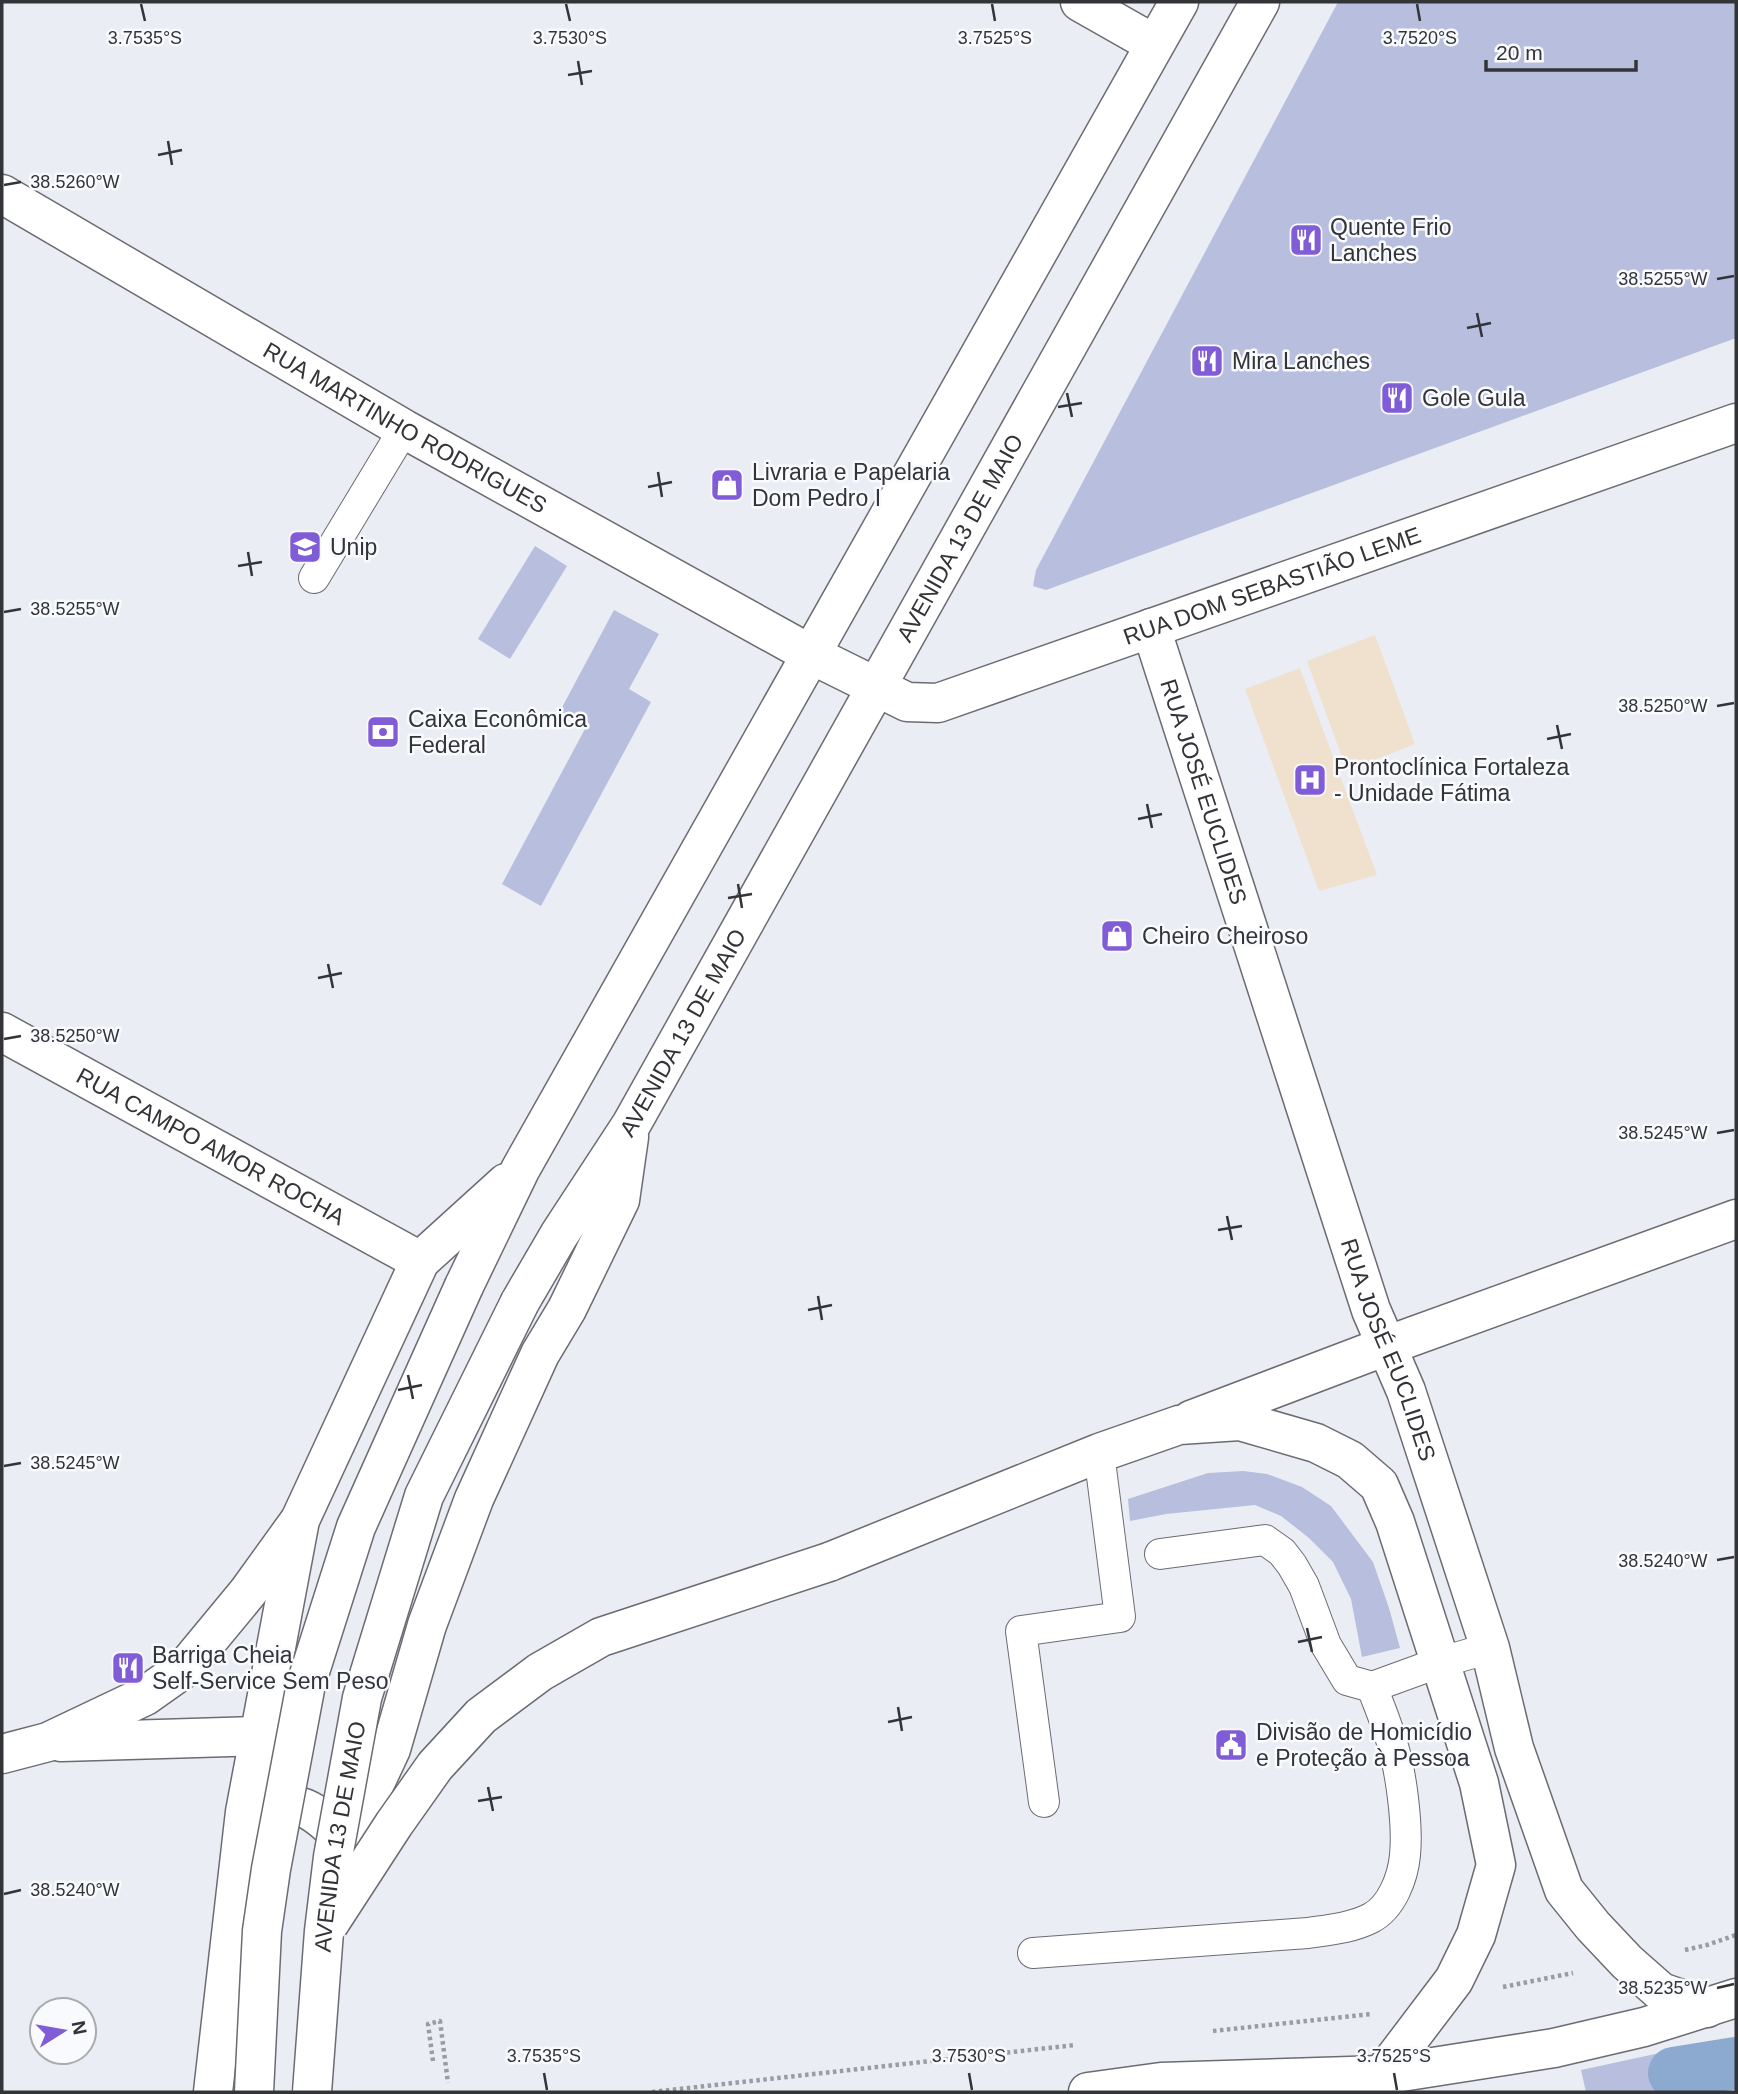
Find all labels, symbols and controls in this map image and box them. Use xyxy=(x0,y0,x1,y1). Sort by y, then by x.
text: 3.7535°S xyxy=(108,28,182,48)
text: 3.7530°S xyxy=(533,28,607,48)
text: 3.7525°S xyxy=(958,28,1032,48)
text: 3.7520°S xyxy=(1383,28,1457,48)
scale bar xyxy=(1486,28,1636,72)
text: 20 m xyxy=(1496,41,1543,64)
text: 38.5260°W xyxy=(30,172,120,192)
place label: Quente Frio Lanches xyxy=(1330,214,1451,266)
restaurant icon: Quente Frio Lanches xyxy=(1287,221,1325,259)
text: 38.5255°W xyxy=(1618,269,1708,289)
street label: RUA MARTINHO RODRIGUES xyxy=(259,337,551,519)
restaurant icon: Mira Lanches xyxy=(1188,342,1226,380)
place label: Mira Lanches xyxy=(1232,348,1370,374)
restaurant icon: Gole Gula xyxy=(1378,379,1416,417)
place label: Gole Gula xyxy=(1422,385,1526,411)
street label: AVENIDA 13 DE MAIO xyxy=(891,430,1028,646)
place label: Livraria e Papelaria Dom Pedro I xyxy=(752,459,950,511)
shop icon: Livraria e Papelaria Dom Pedro I xyxy=(708,466,746,504)
street label: RUA DOM SEBASTIÃO LEME xyxy=(1120,522,1424,650)
school or university icon: Unip xyxy=(286,528,324,566)
place label: Unip xyxy=(330,534,377,560)
text: 38.5255°W xyxy=(30,599,120,619)
street label: RUA JOSÉ EUCLIDES xyxy=(1155,676,1252,908)
text: 38.5250°W xyxy=(1618,696,1708,716)
place label: Caixa Econômica Federal xyxy=(408,706,587,758)
bank icon: Caixa Econômica Federal xyxy=(364,713,402,751)
place label: Prontoclínica Fortaleza - Unidade Fátima xyxy=(1334,754,1569,806)
hospital icon: Prontoclínica Fortaleza - Unidade Fátima xyxy=(1291,761,1329,799)
shop icon: Cheiro Cheiroso xyxy=(1098,917,1136,955)
place label: Cheiro Cheiroso xyxy=(1142,923,1308,949)
street label: AVENIDA 13 DE MAIO xyxy=(614,924,751,1141)
text: 38.5250°W xyxy=(30,1026,120,1046)
street label: RUA CAMPO AMOR ROCHA xyxy=(72,1062,350,1231)
text: 38.5245°W xyxy=(1618,1123,1708,1143)
street label: RUA JOSÉ EUCLIDES xyxy=(1336,1235,1441,1464)
text: 38.5245°W xyxy=(30,1453,120,1473)
text: 38.5240°W xyxy=(1618,1551,1708,1571)
place label: Barriga Cheia Self-Service Sem Peso xyxy=(152,1642,388,1694)
restaurant icon: Barriga Cheia Self-Service Sem Peso xyxy=(109,1649,147,1687)
street label: AVENIDA 13 DE MAIO xyxy=(309,1719,371,1953)
place label: Divisão de Homicídio e Proteção à Pessoa xyxy=(1256,1719,1472,1771)
public building icon: Divisão de Homicídio e Proteção à Pessoa xyxy=(1212,1726,1250,1764)
text: 38.5240°W xyxy=(30,1880,120,1900)
text: 38.5235°W xyxy=(1618,1978,1708,1998)
north arrow xyxy=(28,1996,98,2066)
text: N xyxy=(68,2019,91,2037)
text: 3.7535°S xyxy=(507,2046,581,2066)
text: 3.7530°S xyxy=(932,2046,1006,2066)
text: 3.7525°S xyxy=(1357,2046,1431,2066)

